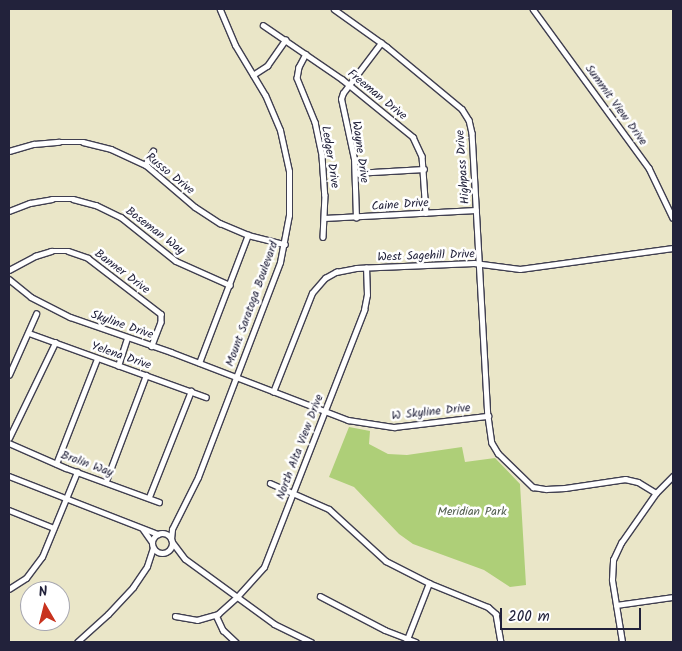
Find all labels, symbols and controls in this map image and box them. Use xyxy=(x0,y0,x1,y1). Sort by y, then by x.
street label: Summit View Drive xyxy=(582,62,650,148)
street label: Freeman Drive xyxy=(344,67,410,123)
street label: Wayne Drive xyxy=(349,120,371,184)
street label: Ledger Drive xyxy=(318,125,342,189)
street label: Highpass Drive xyxy=(453,129,473,205)
street label: Russo Drive xyxy=(143,150,197,198)
street label: Caine Drive xyxy=(371,196,429,214)
street label: Boseman Way xyxy=(122,204,188,258)
street label: Mount Saratoga Boulevard xyxy=(223,239,281,369)
street label: Banner Drive xyxy=(92,247,152,297)
street label: West Sagehill Drive xyxy=(377,247,475,265)
street label: Skyline Drive xyxy=(89,308,155,342)
street label: Yelena Drive xyxy=(89,339,153,373)
street label: North Alta View Drive xyxy=(273,392,327,502)
street label: W Skyline Drive xyxy=(391,401,471,423)
street label: Brolin Way xyxy=(59,448,115,480)
park label: Meridian Park xyxy=(437,505,507,519)
north arrow xyxy=(20,581,70,631)
text: N xyxy=(37,581,49,604)
scale bar xyxy=(502,598,643,630)
text: 200 m xyxy=(508,605,550,629)

